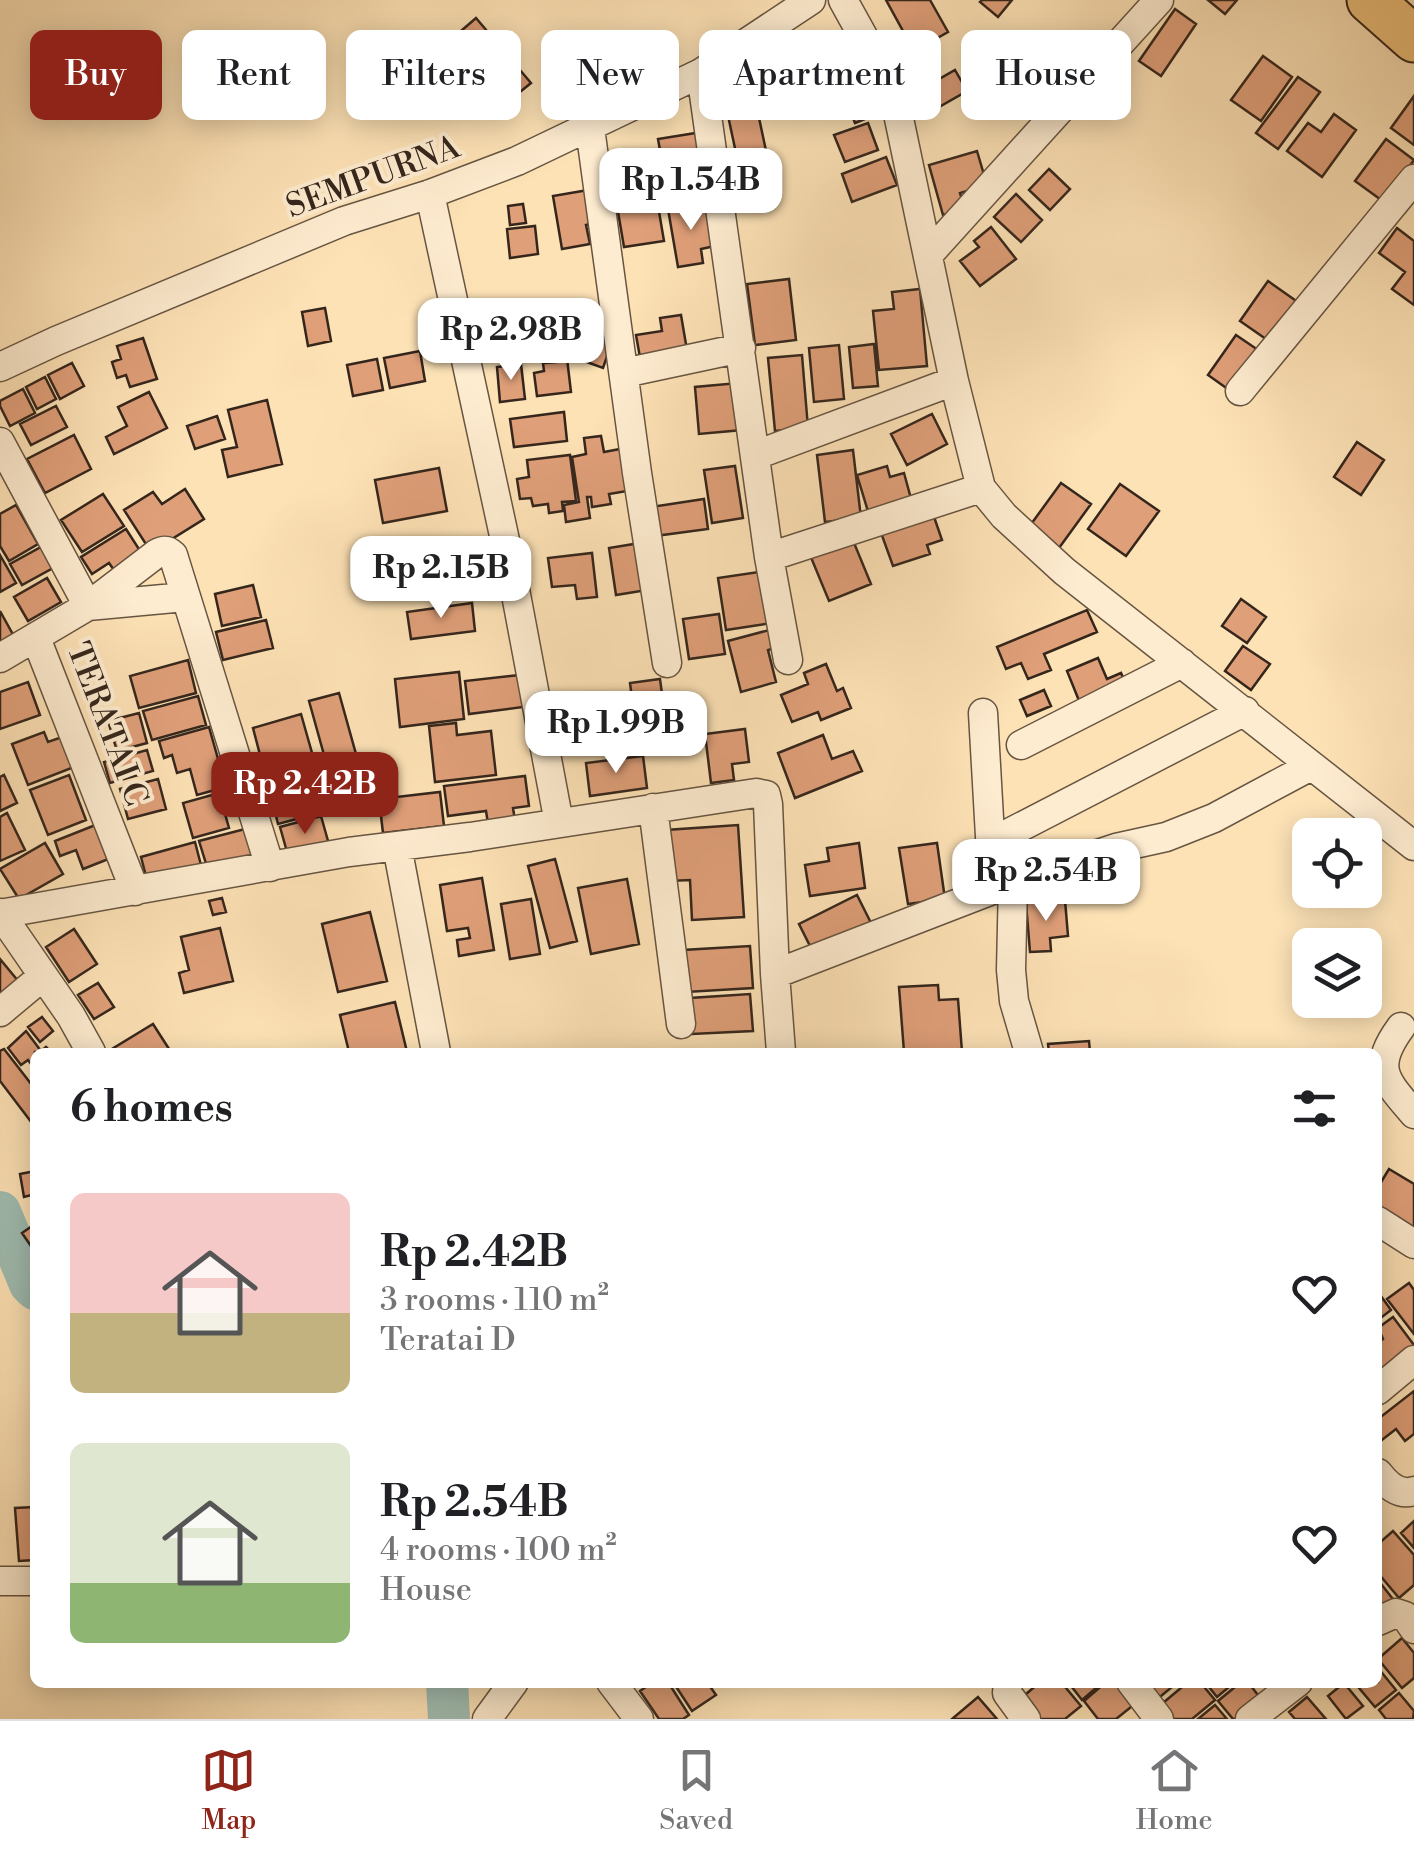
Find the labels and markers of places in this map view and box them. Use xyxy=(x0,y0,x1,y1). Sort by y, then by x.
pin: Rp 1.54B xyxy=(588,148,794,233)
pin: Rp 2.98B xyxy=(408,298,614,383)
pin: Rp 2.15B xyxy=(338,536,544,621)
pin: Rp 1.99B xyxy=(513,691,719,776)
pin: Rp 2.42B xyxy=(202,752,408,837)
pin: Rp 2.54B xyxy=(943,839,1149,924)

